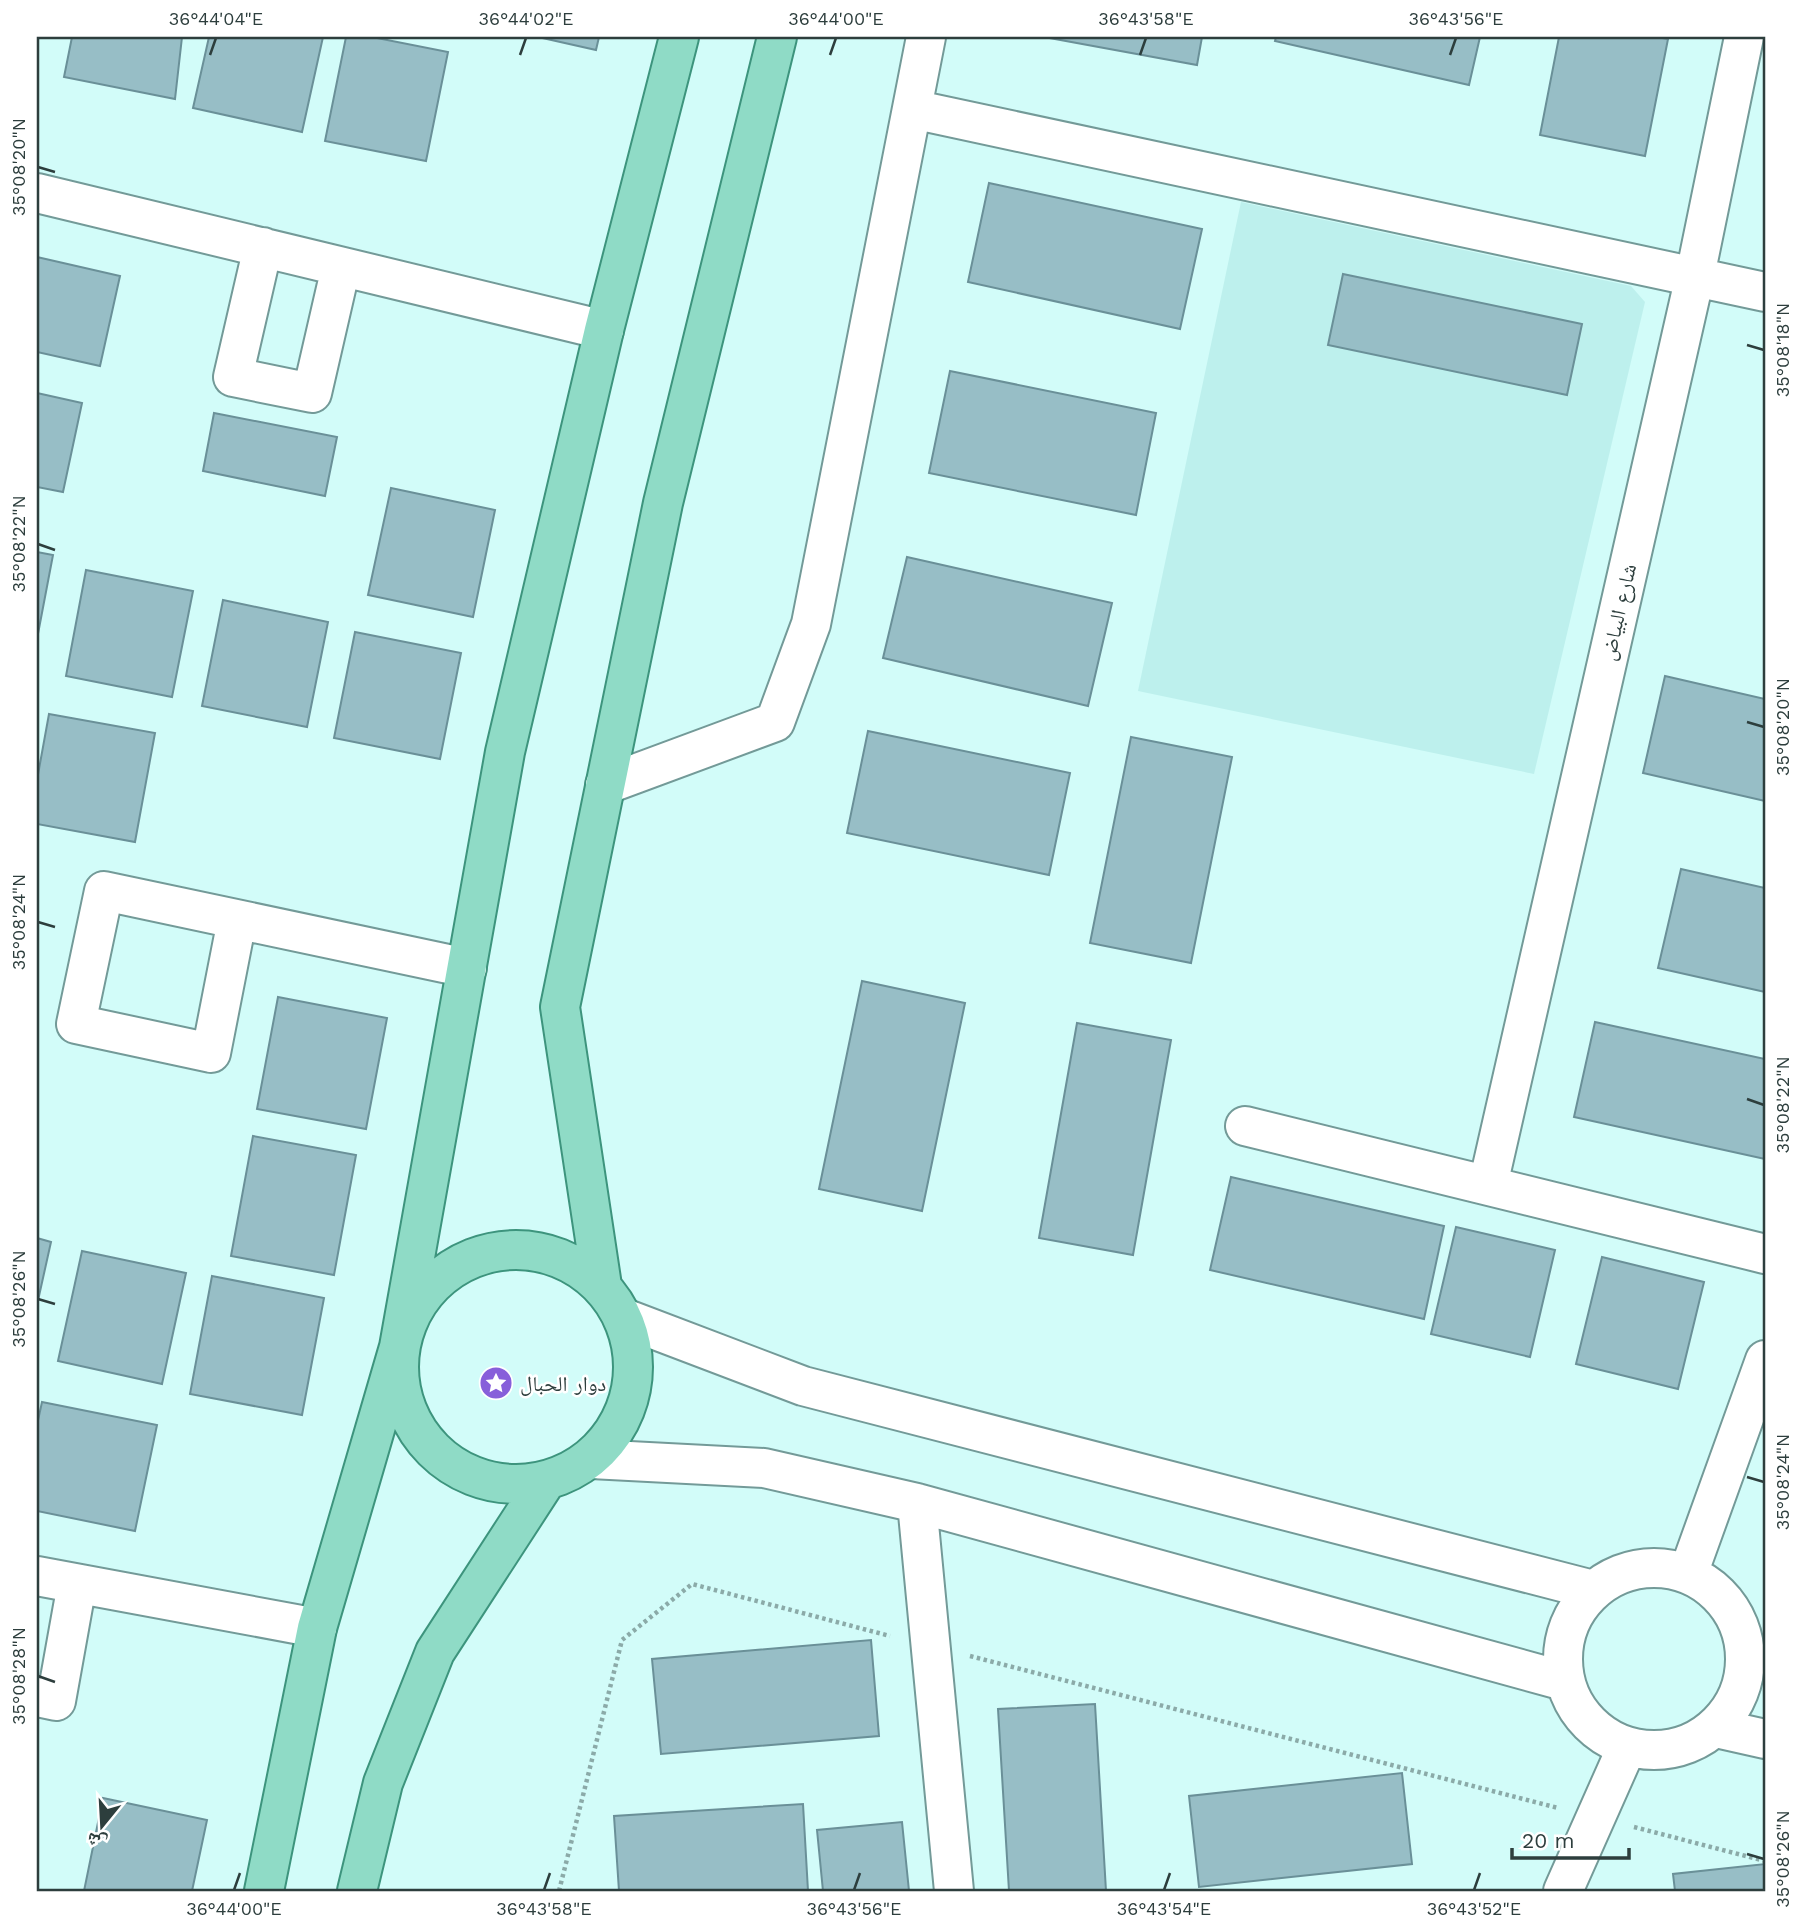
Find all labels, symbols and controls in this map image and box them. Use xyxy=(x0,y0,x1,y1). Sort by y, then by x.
text: 36°44'04"E xyxy=(169,8,263,29)
text: 36°44'02"E xyxy=(478,8,574,29)
text: 36°44'00"E xyxy=(788,8,884,29)
text: 36°43'58"E xyxy=(1098,8,1194,29)
text: 36°43'56"E xyxy=(1408,8,1504,29)
text: 35°08'20"N xyxy=(8,118,29,216)
text: 35°08'18"N xyxy=(1772,303,1793,397)
text: 35°08'22"N xyxy=(8,495,29,593)
street label: شارع البياض xyxy=(1595,561,1642,663)
text: 35°08'20"N xyxy=(1772,678,1793,776)
text: 35°08'24"N xyxy=(8,874,29,970)
text: 35°08'22"N xyxy=(1772,1056,1793,1154)
text: 35°08'26"N xyxy=(8,1250,29,1348)
place icon: دوار الحبال xyxy=(477,1364,515,1402)
place label: دوار الحبال xyxy=(520,1371,606,1396)
text: 35°08'24"N xyxy=(1772,1434,1793,1530)
text: 35°08'28"N xyxy=(8,1627,29,1725)
north arrow xyxy=(66,1792,136,1862)
text: 35°08'26"N xyxy=(1772,1810,1793,1908)
scale bar xyxy=(1512,1816,1629,1860)
text: ش xyxy=(84,1828,110,1856)
text: 20 m xyxy=(1522,1828,1574,1853)
text: 36°44'00"E xyxy=(186,1898,282,1919)
text: 36°43'58"E xyxy=(496,1898,592,1919)
text: 36°43'56"E xyxy=(806,1898,902,1919)
text: 36°43'54"E xyxy=(1117,1898,1211,1919)
text: 36°43'52"E xyxy=(1427,1898,1521,1919)

